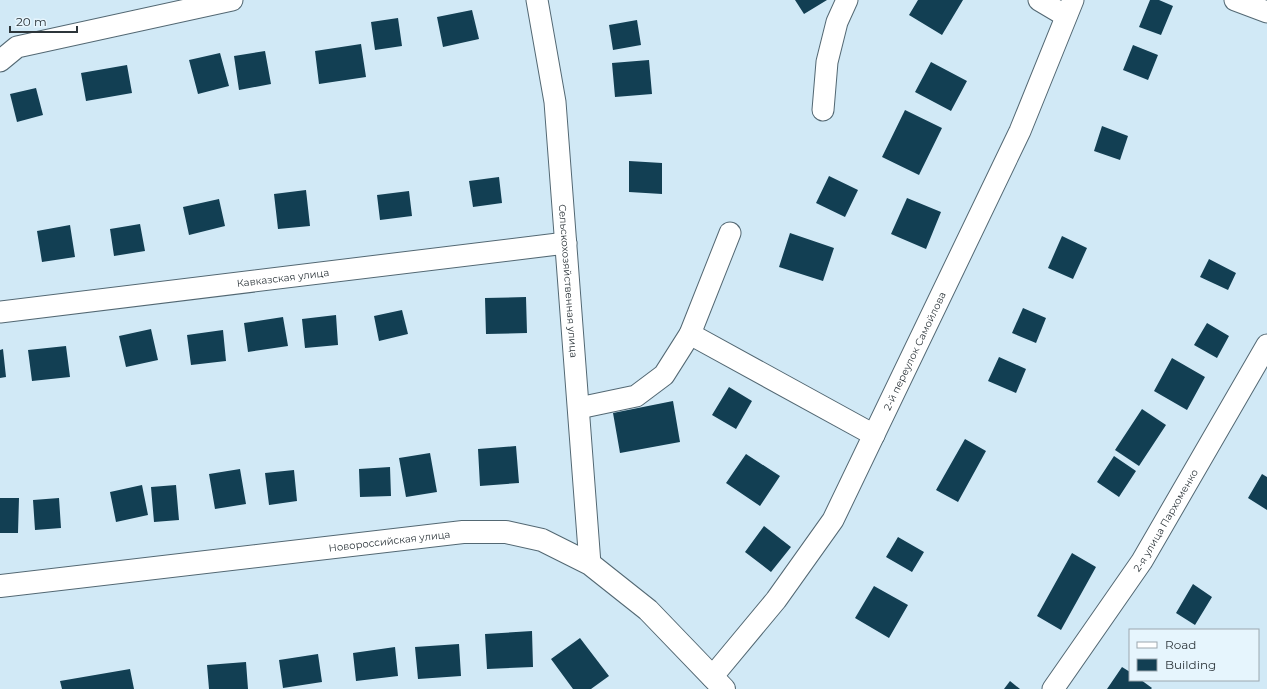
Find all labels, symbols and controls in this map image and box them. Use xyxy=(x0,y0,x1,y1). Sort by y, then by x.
scale bar xyxy=(10,8,77,34)
text: 20 m xyxy=(16,14,47,29)
street label: Сельскохозяйственная улица xyxy=(556,204,581,358)
street label: Кавказская улица xyxy=(236,265,330,290)
street label: 2-й переулок Самойлова xyxy=(880,289,948,412)
street label: 2-я улица Пархоменко xyxy=(1130,466,1200,574)
street label: Новороссийская улица xyxy=(328,527,451,554)
legend xyxy=(1129,629,1259,681)
text: Road xyxy=(1165,637,1196,652)
text: Building xyxy=(1165,657,1216,672)

